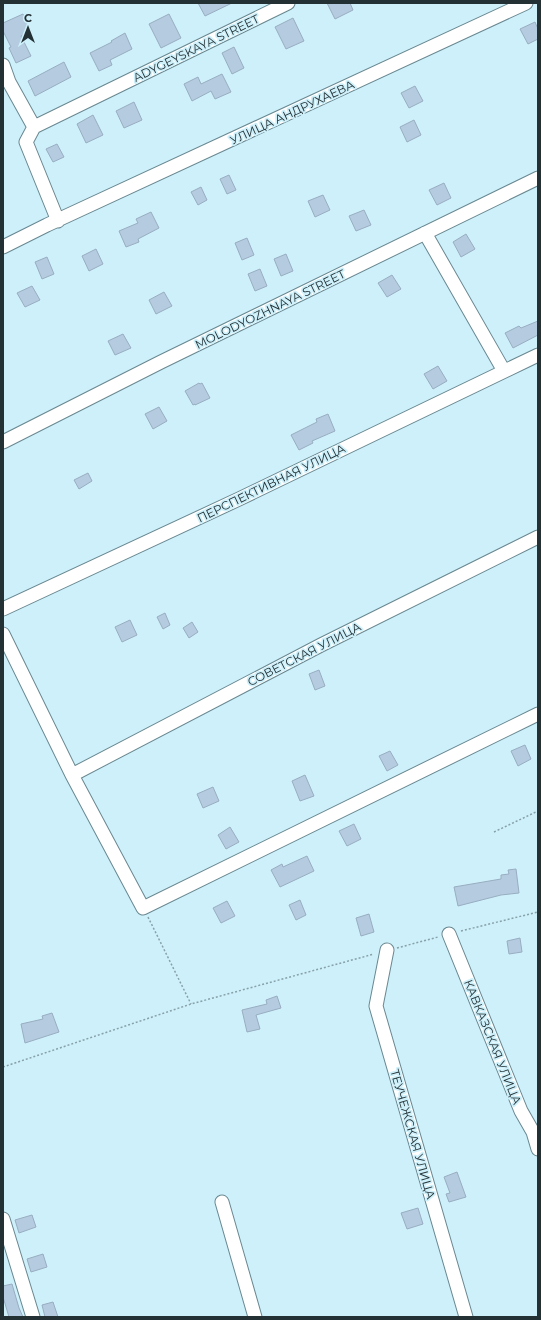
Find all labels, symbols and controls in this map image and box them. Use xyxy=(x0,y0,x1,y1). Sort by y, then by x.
north arrow xyxy=(8,8,48,48)
text: С xyxy=(24,11,32,25)
street label: ADYGEYSKAYA STREET xyxy=(131,11,262,85)
street label: УЛИЦА АНДРУХАЕВА xyxy=(227,77,357,147)
street label: MOLODYOZHNAYA STREET xyxy=(192,266,348,352)
street label: ПЕРСПЕКТИВНАЯ УЛИЦА xyxy=(194,440,348,525)
street label: СОВЕТСКАЯ УЛИЦА xyxy=(245,619,363,689)
street label: КАВКАЗСКАЯ УЛИЦА xyxy=(461,977,525,1107)
street label: ТЕУЧЕЖСКАЯ УЛИЦА xyxy=(387,1067,439,1201)

